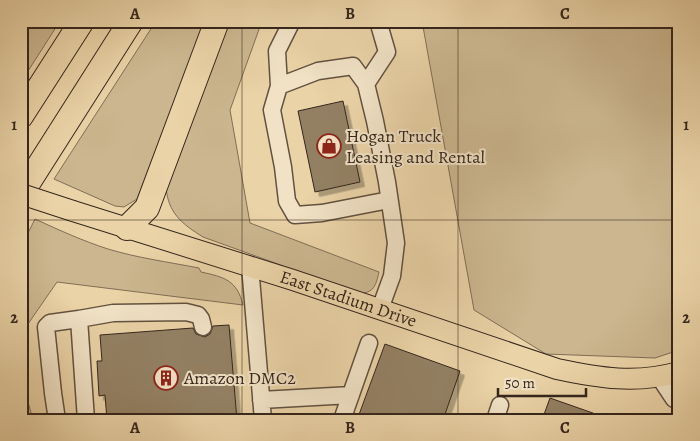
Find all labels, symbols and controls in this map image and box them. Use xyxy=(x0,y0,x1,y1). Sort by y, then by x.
text: A xyxy=(129,3,141,25)
text: B xyxy=(345,3,355,25)
text: C xyxy=(560,3,570,25)
text: 1 xyxy=(11,114,17,136)
text: 1 xyxy=(683,114,689,136)
place label: Hogan Truck Leasing and Rental xyxy=(346,124,486,169)
shop icon: Hogan Truck Leasing and Rental xyxy=(316,133,342,159)
street label: East Stadium Drive xyxy=(277,265,420,333)
text: 2 xyxy=(10,307,18,329)
text: 2 xyxy=(682,307,690,329)
building icon: Amazon DMC2 xyxy=(153,365,179,391)
place label: Amazon DMC2 xyxy=(183,366,296,390)
scale bar xyxy=(498,366,585,398)
text: 50 m xyxy=(505,373,535,393)
text: A xyxy=(129,417,141,439)
text: B xyxy=(345,417,355,439)
text: C xyxy=(560,417,570,439)

